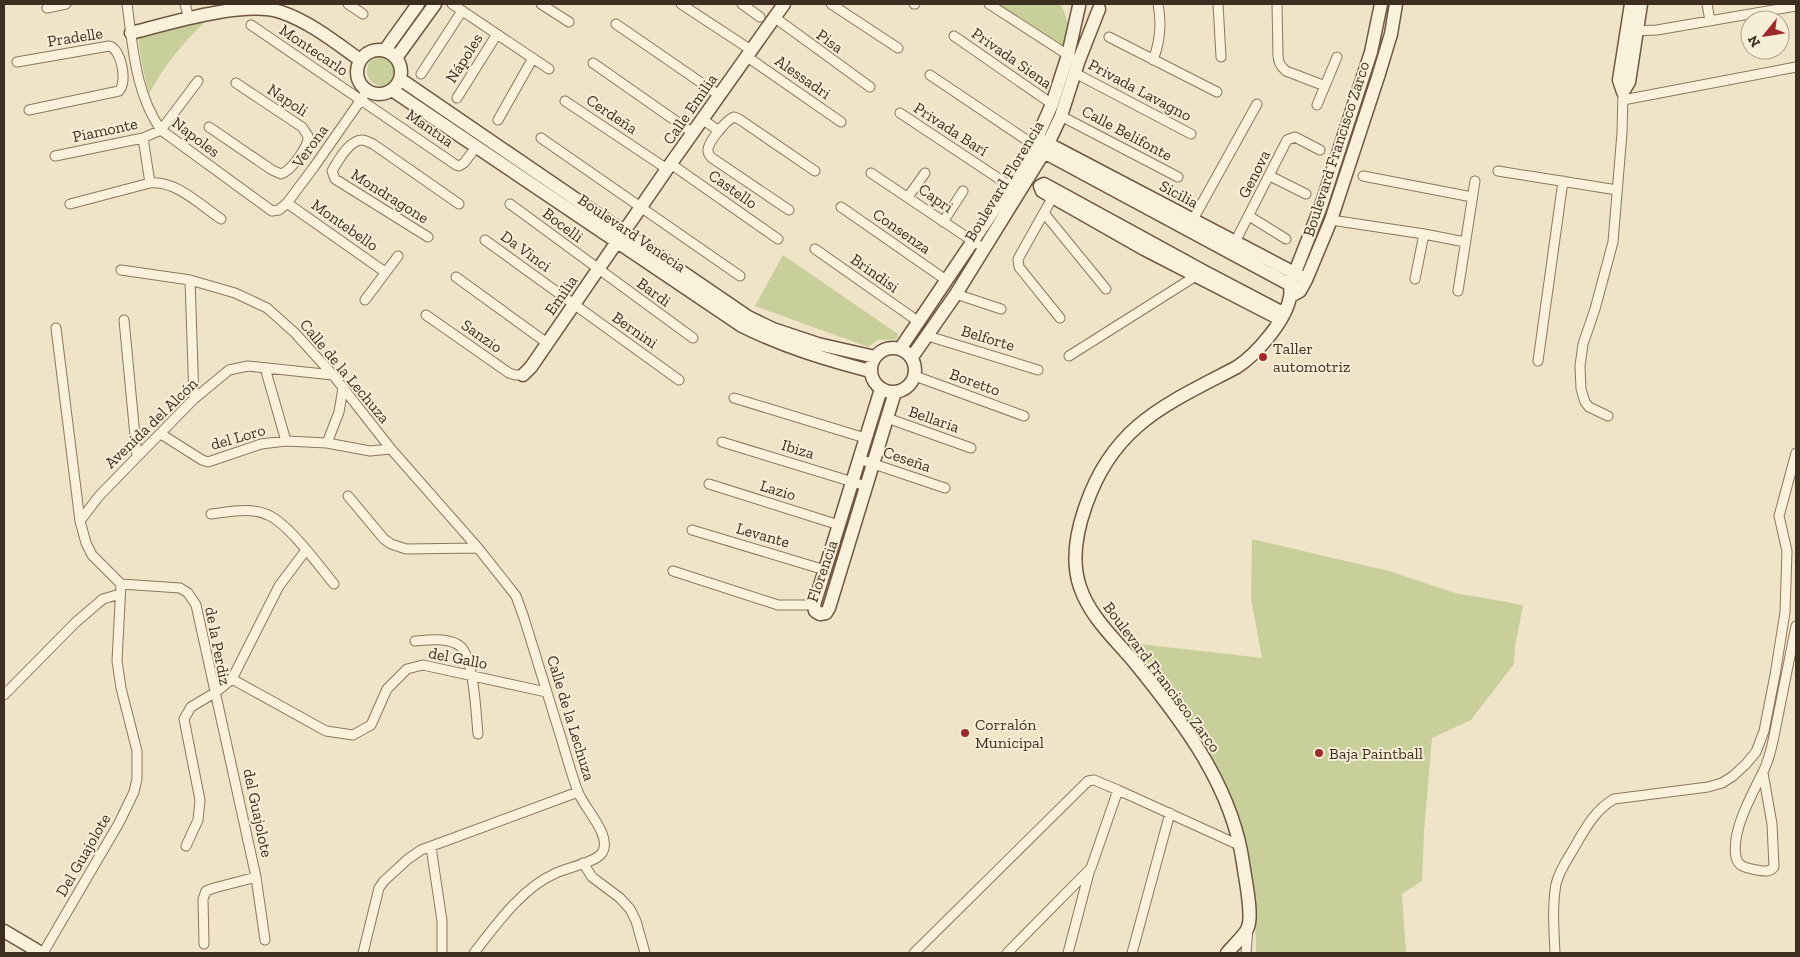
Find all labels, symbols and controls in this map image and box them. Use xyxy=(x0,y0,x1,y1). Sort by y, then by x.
north arrow xyxy=(1740,10,1790,60)
street label: Montecarlo xyxy=(276,20,352,80)
street label: Pradelle xyxy=(46,23,104,51)
street label: Privada Siena xyxy=(968,23,1056,93)
street label: Pisa xyxy=(813,25,847,57)
street label: Nápoles xyxy=(441,30,487,86)
text: N xyxy=(1744,32,1764,50)
street label: Alessadri xyxy=(771,51,835,103)
street label: Privada Lavagno xyxy=(1085,55,1195,125)
street label: Boulevard Francisco Zarco xyxy=(1299,59,1373,239)
street label: Calle Emilia xyxy=(659,70,721,148)
street label: Napoli xyxy=(264,80,312,121)
street label: Cerdeña xyxy=(583,90,641,138)
street label: Privada Barí xyxy=(910,98,992,160)
street label: Calle Belifonte xyxy=(1079,101,1175,165)
street label: Mantua xyxy=(403,105,458,151)
street label: Napoles xyxy=(168,113,224,161)
street label: Piamonte xyxy=(71,114,139,146)
street label: Boulevard Florencia xyxy=(960,117,1048,245)
street label: Verona xyxy=(287,121,332,172)
street label: Genova xyxy=(1234,146,1274,201)
street label: Mondragone xyxy=(348,165,432,227)
street label: Castello xyxy=(705,165,761,213)
street label: Sicilia xyxy=(1156,176,1202,212)
street label: Capri xyxy=(915,179,957,217)
street label: Boulevard Venecia xyxy=(574,190,690,276)
street label: Montebello xyxy=(308,195,382,255)
street label: Bocelli xyxy=(539,204,587,247)
street label: Consenza xyxy=(869,204,935,258)
street label: Da Vinci xyxy=(497,226,555,276)
street label: Brindisi xyxy=(847,250,903,297)
street label: Emilia xyxy=(541,271,582,319)
street label: Bardi xyxy=(633,273,675,311)
street label: Bernini xyxy=(609,308,662,353)
street label: Calle de la Lechuza xyxy=(296,315,394,427)
street label: Sanzio xyxy=(458,315,506,357)
street label: Belforte xyxy=(959,321,1017,355)
place label: Taller automotriz xyxy=(1273,339,1350,376)
marker: Taller automotriz xyxy=(1257,351,1269,363)
street label: Boretto xyxy=(947,364,1003,400)
street label: Avenida del Alcón xyxy=(101,373,202,472)
street label: Bellaria xyxy=(906,401,962,437)
street label: del Loro xyxy=(208,420,268,454)
street label: Ibiza xyxy=(779,435,817,463)
street label: Ceseña xyxy=(881,442,934,476)
street label: Lazio xyxy=(758,476,798,504)
street label: Levante xyxy=(734,518,792,552)
street label: Florencia xyxy=(803,537,842,605)
street label: Boulevard Francisco Zarco xyxy=(1099,598,1225,756)
street label: de la Perdiz xyxy=(201,605,235,687)
street label: del Gallo xyxy=(427,643,489,673)
street label: Calle de la Lechuza xyxy=(543,653,599,783)
place label: Corralón Municipal xyxy=(975,715,1044,752)
marker: Corralón Municipal xyxy=(959,727,971,739)
place label: Baja Paintball xyxy=(1329,744,1423,763)
marker: Baja Paintball xyxy=(1313,747,1325,759)
street label: del Guajolote xyxy=(239,767,277,859)
street label: Del Guajolote xyxy=(52,810,114,900)

